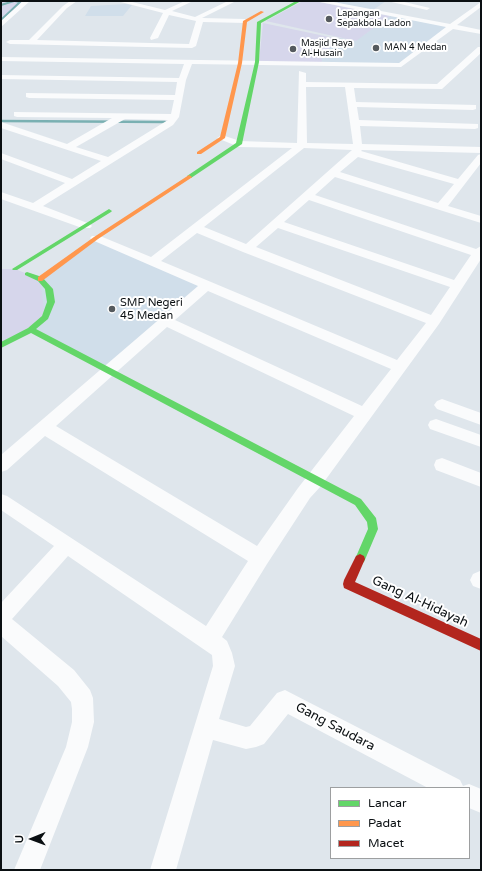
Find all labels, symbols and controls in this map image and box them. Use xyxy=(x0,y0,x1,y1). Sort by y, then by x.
place label: Lapangan Sepakbola Ladon xyxy=(337,9,411,30)
marker: Lapangan Sepakbola Ladon xyxy=(324,14,334,24)
place label: Masjid Raya Al-Husain xyxy=(301,39,353,60)
marker: MAN 4 Medan xyxy=(371,43,381,53)
place label: MAN 4 Medan xyxy=(384,43,447,53)
marker: Masjid Raya Al-Husain xyxy=(288,44,298,54)
place label: SMP Negeri 45 Medan xyxy=(120,296,183,322)
marker: SMP Negeri 45 Medan xyxy=(107,304,117,314)
street label: Gang Al-Hidayah xyxy=(369,573,471,631)
street label: Gang Saudara xyxy=(293,700,377,754)
legend xyxy=(330,787,470,859)
text: Lancar xyxy=(368,796,407,810)
text: Padat xyxy=(368,816,401,830)
north arrow xyxy=(12,819,52,859)
text: U xyxy=(13,835,26,844)
text: Macet xyxy=(368,836,404,850)

